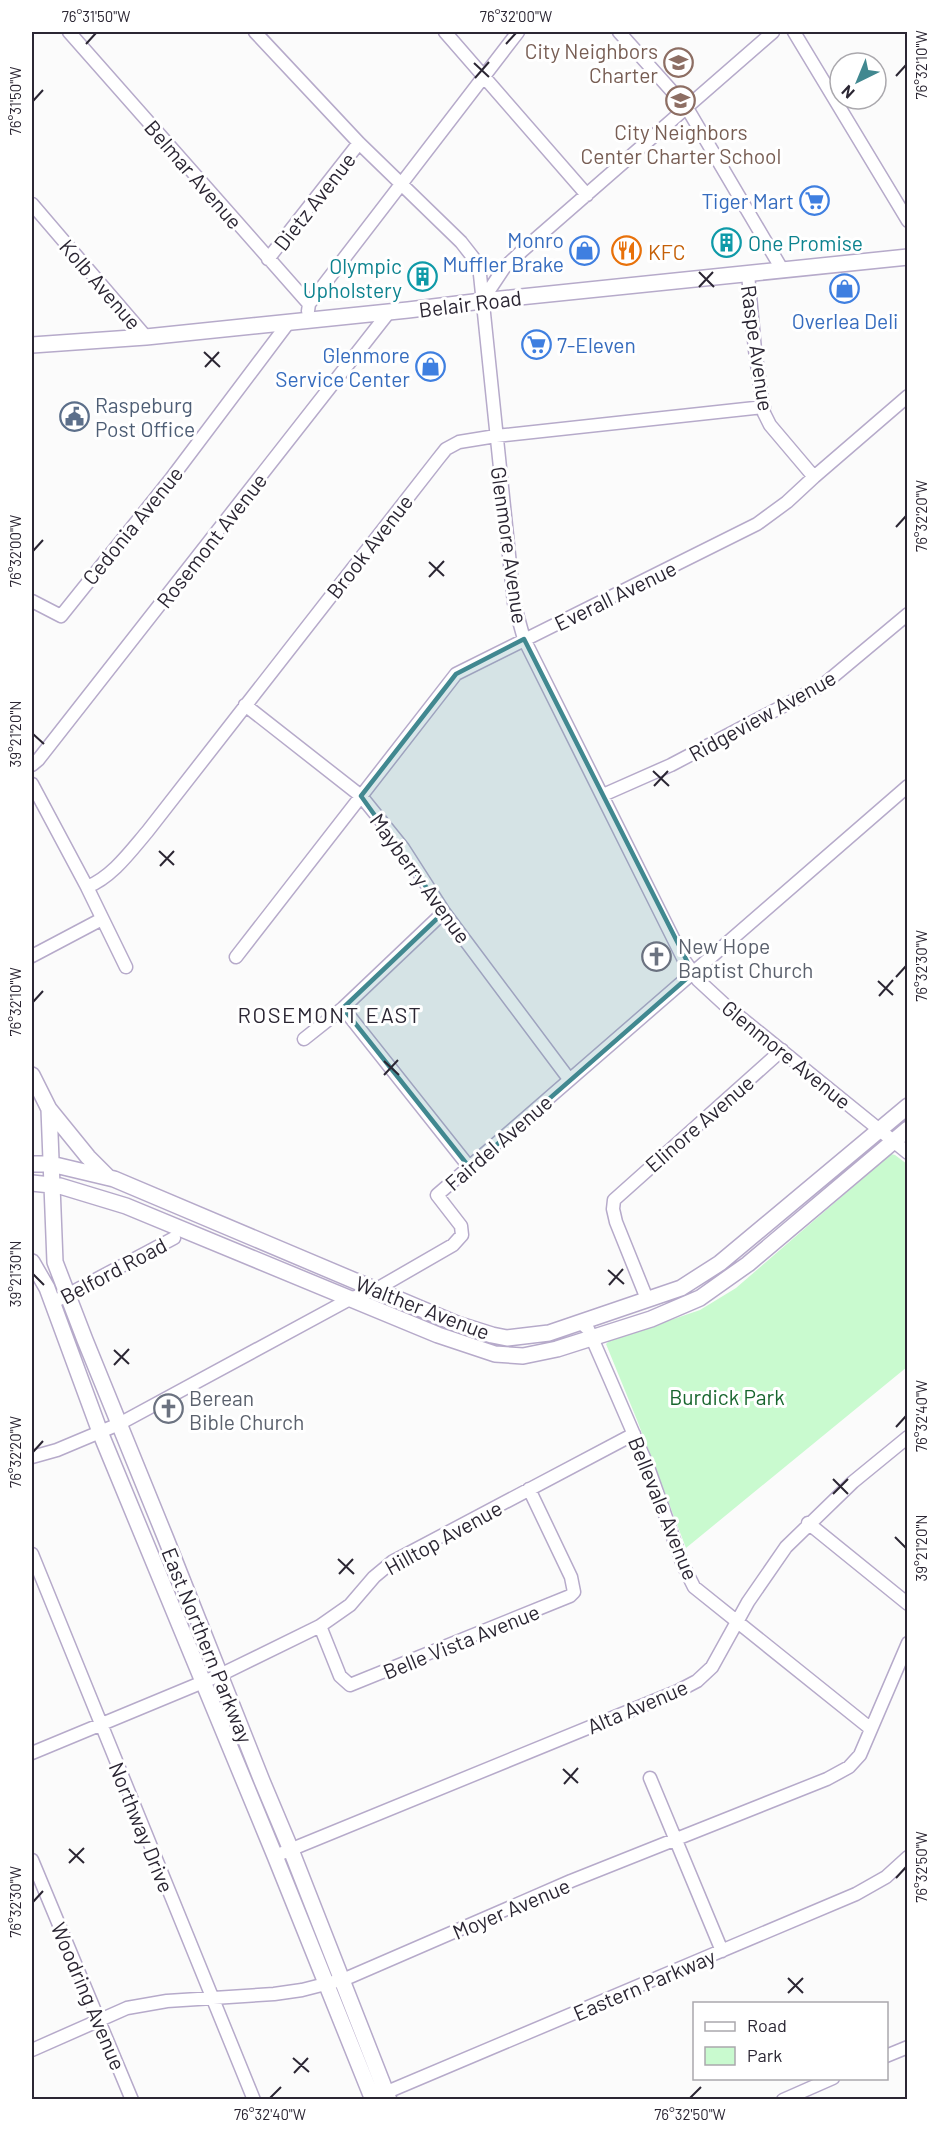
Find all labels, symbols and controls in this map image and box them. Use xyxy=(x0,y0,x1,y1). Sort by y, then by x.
text: 76°31'50"W xyxy=(62,7,130,25)
text: 76°32'00"W xyxy=(480,7,552,25)
text: 76°32'10"W xyxy=(912,30,930,100)
place label: City Neighbors Charter xyxy=(525,38,658,87)
school or university icon: City Neighbors Charter xyxy=(663,46,695,78)
north arrow xyxy=(828,51,888,111)
text: 76°31'50"W xyxy=(6,67,24,135)
text: N xyxy=(837,82,858,103)
school or university icon: City Neighbors Center Charter School xyxy=(665,84,697,116)
street label: Belmar Avenue xyxy=(140,115,248,233)
place label: City Neighbors Center Charter School xyxy=(581,119,781,168)
street label: Dietz Avenue xyxy=(268,147,360,255)
supermarket icon: Tiger Mart xyxy=(799,184,831,216)
place label: Tiger Mart xyxy=(701,188,794,213)
building icon: One Promise xyxy=(711,226,743,258)
place label: Monro Muffler Brake xyxy=(443,227,564,276)
place label: One Promise xyxy=(748,230,863,255)
street label: Kolb Avenue xyxy=(55,234,147,334)
shop icon: Monro Muffler Brake xyxy=(569,235,601,267)
restaurant icon: KFC xyxy=(611,235,643,267)
place label: KFC xyxy=(648,239,685,264)
place label: Olympic Upholstery xyxy=(303,253,402,302)
building icon: Olympic Upholstery xyxy=(407,261,439,293)
shop icon: Overlea Deli xyxy=(829,273,861,305)
street label: Raspe Avenue xyxy=(737,283,779,413)
street label: Belair Road xyxy=(417,284,523,322)
place label: Overlea Deli xyxy=(792,308,898,333)
supermarket icon: 7-Eleven xyxy=(520,328,552,360)
place label: 7-Eleven xyxy=(557,332,636,357)
place label: Glenmore Service Center xyxy=(275,342,410,391)
shop icon: Glenmore Service Center xyxy=(415,350,447,382)
place label: Raspeburg Post Office xyxy=(95,392,195,441)
public building icon: Raspeburg Post Office xyxy=(58,400,90,432)
street label: Cedonia Avenue xyxy=(77,461,187,589)
street label: Glenmore Avenue xyxy=(487,465,533,625)
street label: Rosemont Avenue xyxy=(151,468,271,612)
text: 76°32'20"W xyxy=(912,480,930,552)
street label: Brook Avenue xyxy=(321,489,417,603)
text: 76°32'00"W xyxy=(6,515,24,587)
street label: Everall Avenue xyxy=(550,555,680,635)
street label: Ridgeview Avenue xyxy=(684,664,840,766)
text: 39°21'20"N xyxy=(6,701,24,767)
street label: Mayberry Avenue xyxy=(366,808,476,948)
text: 76°32'30"W xyxy=(912,930,930,1002)
place label: New Hope Baptist Church xyxy=(678,933,813,982)
church icon: New Hope Baptist Church xyxy=(641,941,673,973)
text: 76°32'10"W xyxy=(6,967,24,1037)
street label: Glenmore Avenue xyxy=(718,994,856,1114)
district label: ROSEMONT EAST xyxy=(238,1001,422,1027)
street label: Elinore Avenue xyxy=(640,1069,758,1177)
street label: Fairdel Avenue xyxy=(439,1089,557,1195)
street label: Belford Road xyxy=(56,1232,170,1308)
text: 39°21'30"N xyxy=(6,1241,24,1307)
street label: Walther Avenue xyxy=(352,1270,494,1344)
text: 76°32'40"W xyxy=(912,1380,930,1452)
park label: Burdick Park xyxy=(669,1384,785,1409)
place label: Berean Bible Church xyxy=(189,1385,304,1434)
church icon: Berean Bible Church xyxy=(152,1393,184,1425)
text: 76°32'20"W xyxy=(6,1416,24,1488)
street label: Bellevale Avenue xyxy=(624,1433,704,1583)
street label: Hilltop Avenue xyxy=(380,1495,506,1579)
text: 39°21'20"N xyxy=(912,1515,930,1581)
street label: East Northern Parkway xyxy=(157,1544,259,1747)
street label: Belle Vista Avenue xyxy=(379,1598,543,1684)
street label: Alta Avenue xyxy=(583,1674,691,1738)
street label: Northway Drive xyxy=(104,1758,180,1896)
text: 76°32'50"W xyxy=(912,1831,930,1903)
text: 76°32'30"W xyxy=(6,1866,24,1938)
street label: Moyer Avenue xyxy=(449,1872,573,1944)
street label: Woodring Avenue xyxy=(47,1918,131,2074)
street label: Eastern Parkway xyxy=(569,1943,719,2025)
legend xyxy=(693,2002,888,2080)
text: Road xyxy=(747,2014,787,2036)
text: Park xyxy=(747,2044,782,2066)
text: 76°32'40"W xyxy=(234,2105,306,2123)
text: 76°32'50"W xyxy=(654,2105,726,2123)

